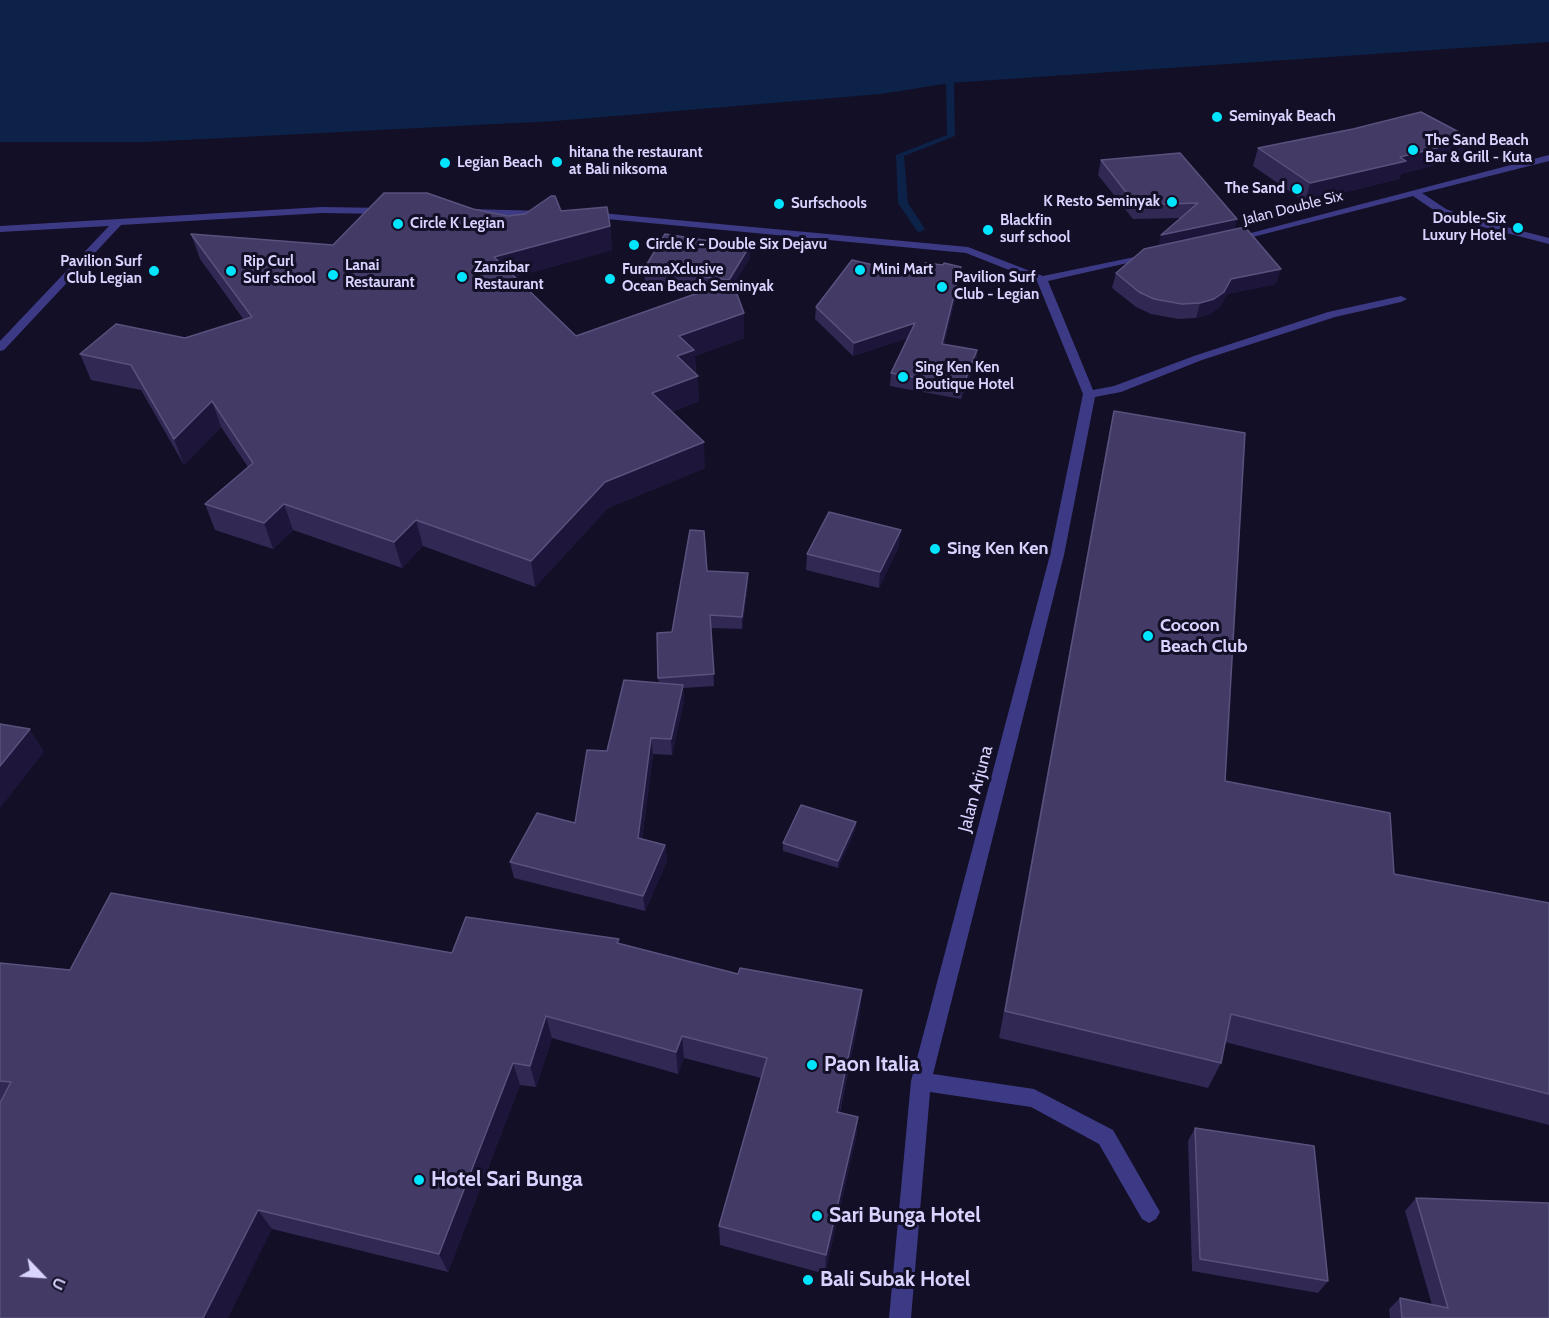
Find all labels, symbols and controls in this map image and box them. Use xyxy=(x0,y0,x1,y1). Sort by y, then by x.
place label: Seminyak Beach xyxy=(1229,108,1336,126)
marker: Seminyak Beach xyxy=(1210,110,1224,124)
place label: The Sand Beach Bar & Grill - Kuta xyxy=(1425,132,1532,167)
marker: The Sand Beach Bar & Grill - Kuta xyxy=(1406,143,1420,157)
place label: hitana the restaurant at Bali niksoma xyxy=(569,144,703,179)
place label: Legian Beach xyxy=(457,154,542,172)
marker: hitana the restaurant at Bali niksoma xyxy=(550,155,564,169)
marker: Legian Beach xyxy=(438,156,452,170)
place label: The Sand xyxy=(1224,180,1285,198)
marker: The Sand xyxy=(1290,182,1304,196)
street label: Jalan Double Six xyxy=(1241,187,1345,229)
place label: K Resto Seminyak xyxy=(1043,193,1160,211)
place label: Surfschools xyxy=(791,195,867,213)
marker: K Resto Seminyak xyxy=(1165,195,1179,209)
marker: Surfschools xyxy=(772,197,786,211)
place label: Double-Six Luxury Hotel xyxy=(1422,210,1506,245)
place label: Blackfin surf school xyxy=(1000,212,1071,247)
place label: Circle K Legian xyxy=(410,215,505,233)
marker: Circle K Legian xyxy=(391,217,405,231)
marker: Double-Six Luxury Hotel xyxy=(1511,221,1525,235)
marker: Blackfin surf school xyxy=(981,223,995,237)
place label: Circle K - Double Six Dejavu xyxy=(646,236,827,254)
marker: Circle K - Double Six Dejavu xyxy=(627,238,641,252)
place label: Pavilion Surf Club Legian xyxy=(60,253,142,288)
place label: Rip Curl Surf school xyxy=(243,253,316,288)
place label: Lanai Restaurant xyxy=(345,257,415,292)
place label: Zanzibar Restaurant xyxy=(474,259,544,294)
place label: FuramaXclusive Ocean Beach Seminyak xyxy=(622,261,774,296)
place label: Mini Mart xyxy=(872,261,933,279)
marker: Mini Mart xyxy=(853,263,867,277)
marker: Pavilion Surf Club Legian xyxy=(147,264,161,278)
marker: Rip Curl Surf school xyxy=(224,264,238,278)
marker: Lanai Restaurant xyxy=(326,268,340,282)
place label: Pavilion Surf Club - Legian xyxy=(954,269,1039,304)
marker: Zanzibar Restaurant xyxy=(455,270,469,284)
marker: FuramaXclusive Ocean Beach Seminyak xyxy=(603,272,617,286)
marker: Pavilion Surf Club - Legian xyxy=(935,280,949,294)
place label: Sing Ken Ken Boutique Hotel xyxy=(915,359,1014,394)
marker: Sing Ken Ken Boutique Hotel xyxy=(896,370,910,384)
place label: Sing Ken Ken xyxy=(947,538,1048,560)
marker: Sing Ken Ken xyxy=(928,542,942,556)
place label: Cocoon Beach Club xyxy=(1160,615,1247,658)
marker: Cocoon Beach Club xyxy=(1141,629,1155,643)
street label: Jalan Arjuna xyxy=(954,743,998,835)
place label: Paon Italia xyxy=(824,1052,919,1078)
marker: Paon Italia xyxy=(805,1058,819,1072)
place label: Hotel Sari Bunga xyxy=(431,1167,583,1193)
marker: Hotel Sari Bunga xyxy=(412,1173,426,1187)
place label: Sari Bunga Hotel xyxy=(829,1203,981,1229)
marker: Sari Bunga Hotel xyxy=(810,1209,824,1223)
north arrow xyxy=(12,1246,72,1306)
place label: Bali Subak Hotel xyxy=(820,1267,970,1293)
marker: Bali Subak Hotel xyxy=(801,1273,815,1287)
text: U xyxy=(48,1275,70,1293)

